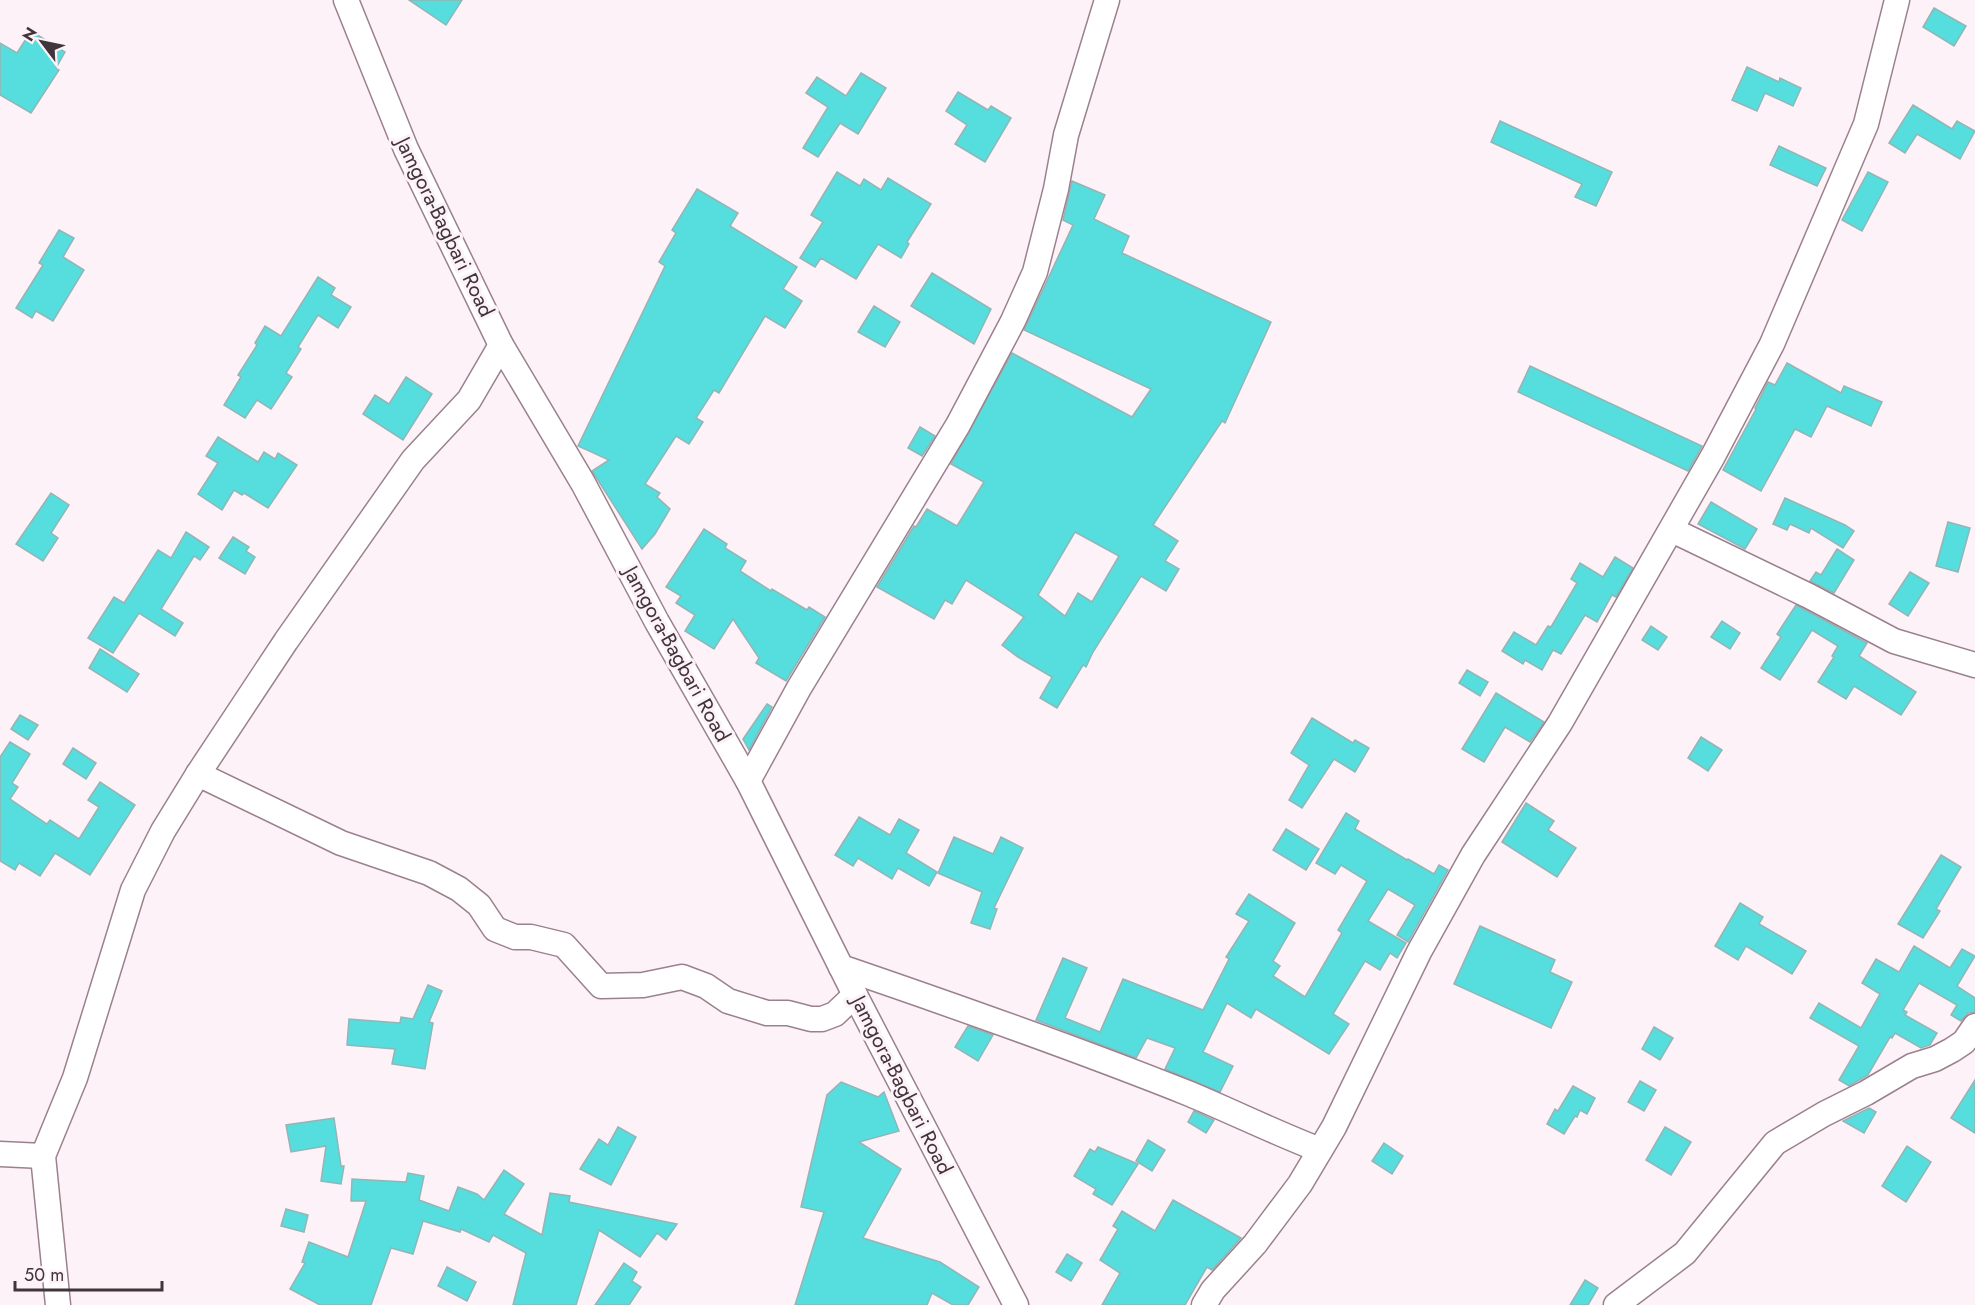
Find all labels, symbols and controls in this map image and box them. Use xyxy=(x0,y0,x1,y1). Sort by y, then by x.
north arrow xyxy=(12,12,72,72)
text: N xyxy=(17,23,43,46)
street label: Jamgora-Bagbari Road xyxy=(387,129,502,322)
street label: Jamgora-Bagbari Road xyxy=(615,558,738,747)
street label: Jamgora-Bagbari Road xyxy=(843,988,960,1179)
scale bar xyxy=(15,1254,162,1292)
text: 50 m xyxy=(24,1262,64,1288)

